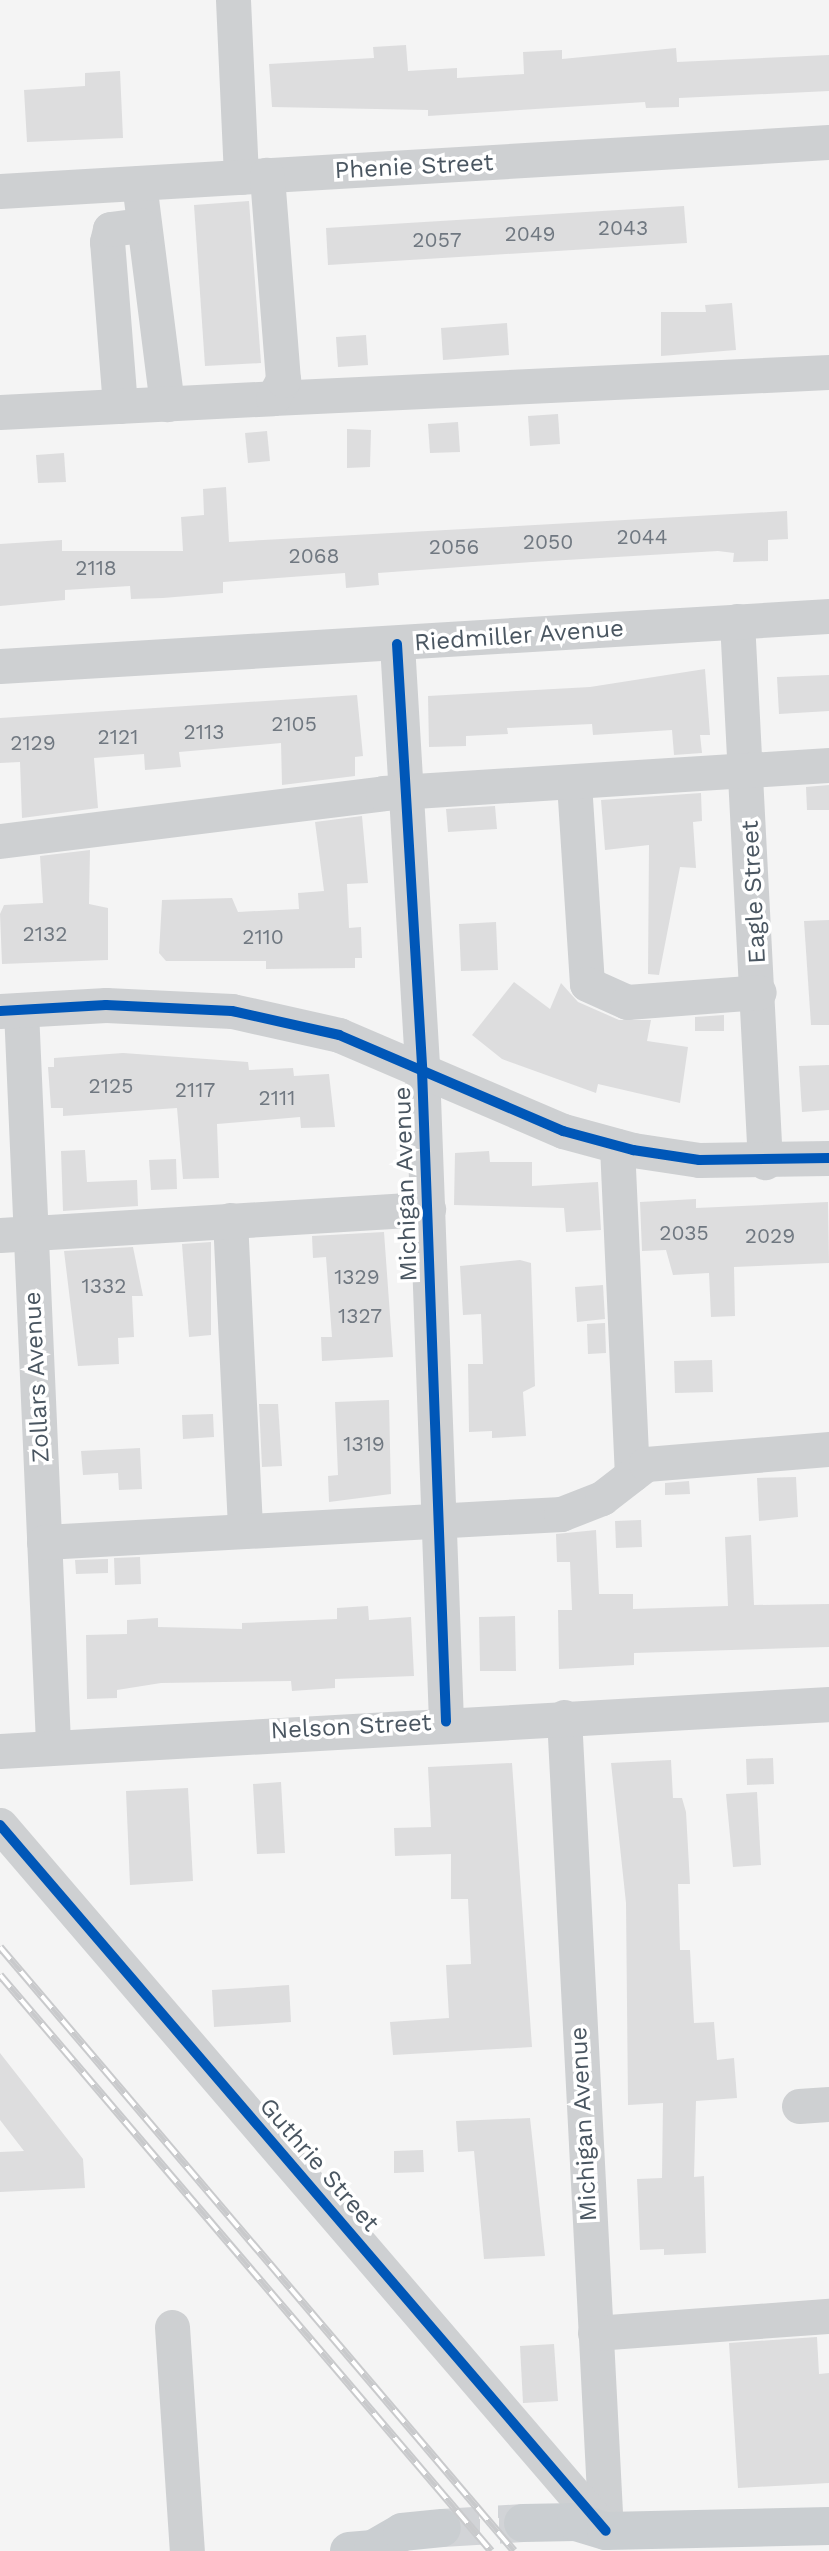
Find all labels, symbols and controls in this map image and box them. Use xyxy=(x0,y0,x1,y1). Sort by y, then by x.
street label: Phenie Street xyxy=(334,148,494,186)
house number: 2043 xyxy=(598,215,648,241)
house number: 2049 xyxy=(504,221,556,247)
house number: 2057 xyxy=(412,227,462,253)
house number: 2044 xyxy=(617,524,667,550)
house number: 2050 xyxy=(523,529,573,555)
house number: 2056 xyxy=(429,534,479,560)
house number: 2068 xyxy=(288,543,340,569)
house number: 2118 xyxy=(75,555,117,581)
street label: Riedmiller Avenue xyxy=(412,614,626,658)
house number: 2105 xyxy=(271,711,317,737)
house number: 2113 xyxy=(184,719,224,745)
house number: 2121 xyxy=(98,724,138,750)
house number: 2129 xyxy=(10,730,56,756)
street label: Eagle Street xyxy=(736,820,772,964)
house number: 2132 xyxy=(23,921,67,947)
house number: 2110 xyxy=(242,924,284,950)
house number: 2125 xyxy=(89,1073,133,1099)
house number: 2117 xyxy=(175,1077,215,1103)
house number: 2111 xyxy=(259,1085,295,1111)
street label: Michigan Avenue xyxy=(388,1086,424,1282)
house number: 2035 xyxy=(659,1220,709,1246)
house number: 2029 xyxy=(745,1223,795,1249)
house number: 1329 xyxy=(334,1264,380,1290)
house number: 1332 xyxy=(82,1273,126,1299)
street label: Zollars Avenue xyxy=(18,1290,56,1464)
house number: 1327 xyxy=(338,1303,382,1329)
house number: 1319 xyxy=(343,1431,385,1457)
street label: Nelson Street xyxy=(270,1708,432,1746)
street label: Michigan Avenue xyxy=(564,2025,604,2223)
street label: Guthrie Street xyxy=(253,2092,385,2238)

